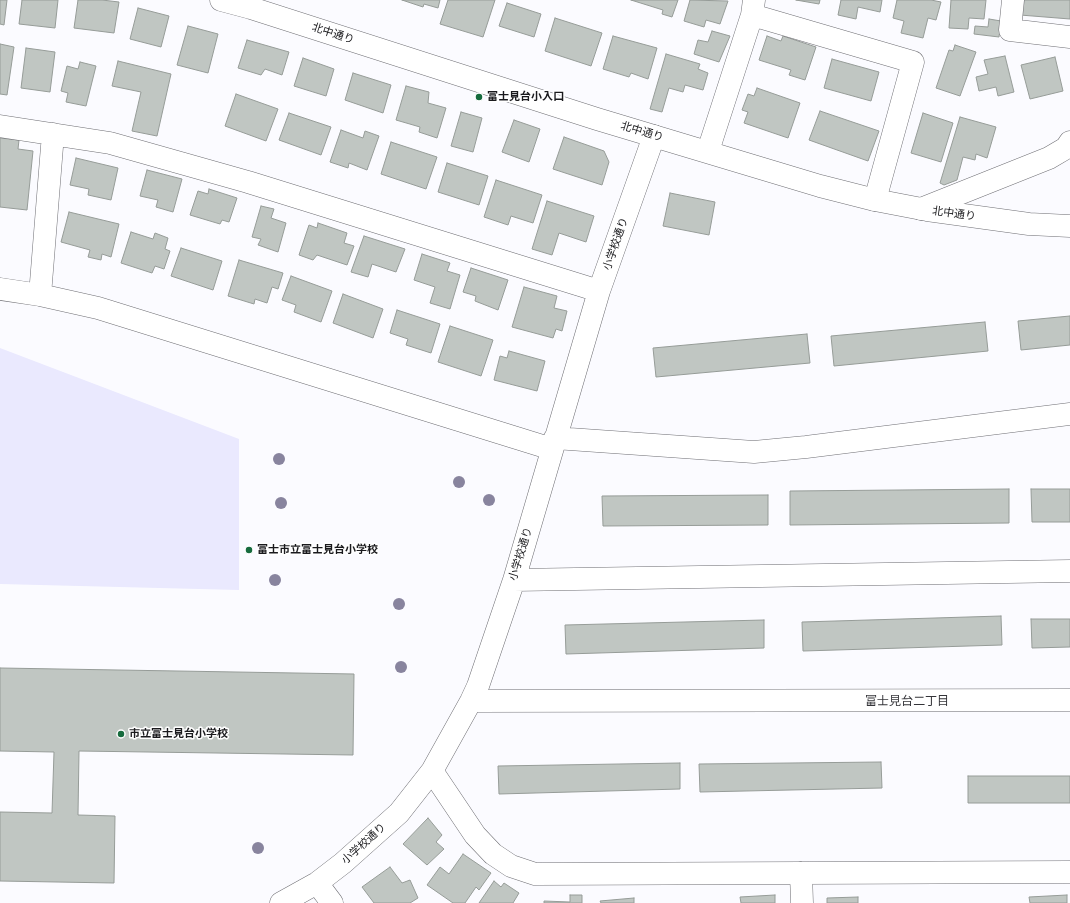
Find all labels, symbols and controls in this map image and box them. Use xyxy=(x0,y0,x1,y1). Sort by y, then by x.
street label: 北中通り xyxy=(310,21,356,47)
place label: 富士見台小入口 xyxy=(487,90,564,104)
marker: 富士見台小入口 xyxy=(474,92,484,102)
street label: 北中通り xyxy=(619,119,665,145)
street label: 北中通り xyxy=(931,204,977,224)
street label: 小学校通り xyxy=(601,216,631,272)
street label: 小学校通り xyxy=(507,526,535,582)
place label: 富士市立富士見台小学校 xyxy=(257,543,378,557)
marker: 富士市立富士見台小学校 xyxy=(244,545,254,555)
district label: 富士見台二丁目 xyxy=(865,695,949,709)
place label: 市立富士見台小学校 xyxy=(129,727,228,741)
marker: 市立富士見台小学校 xyxy=(116,729,126,739)
street label: 小学校通り xyxy=(339,821,389,867)

